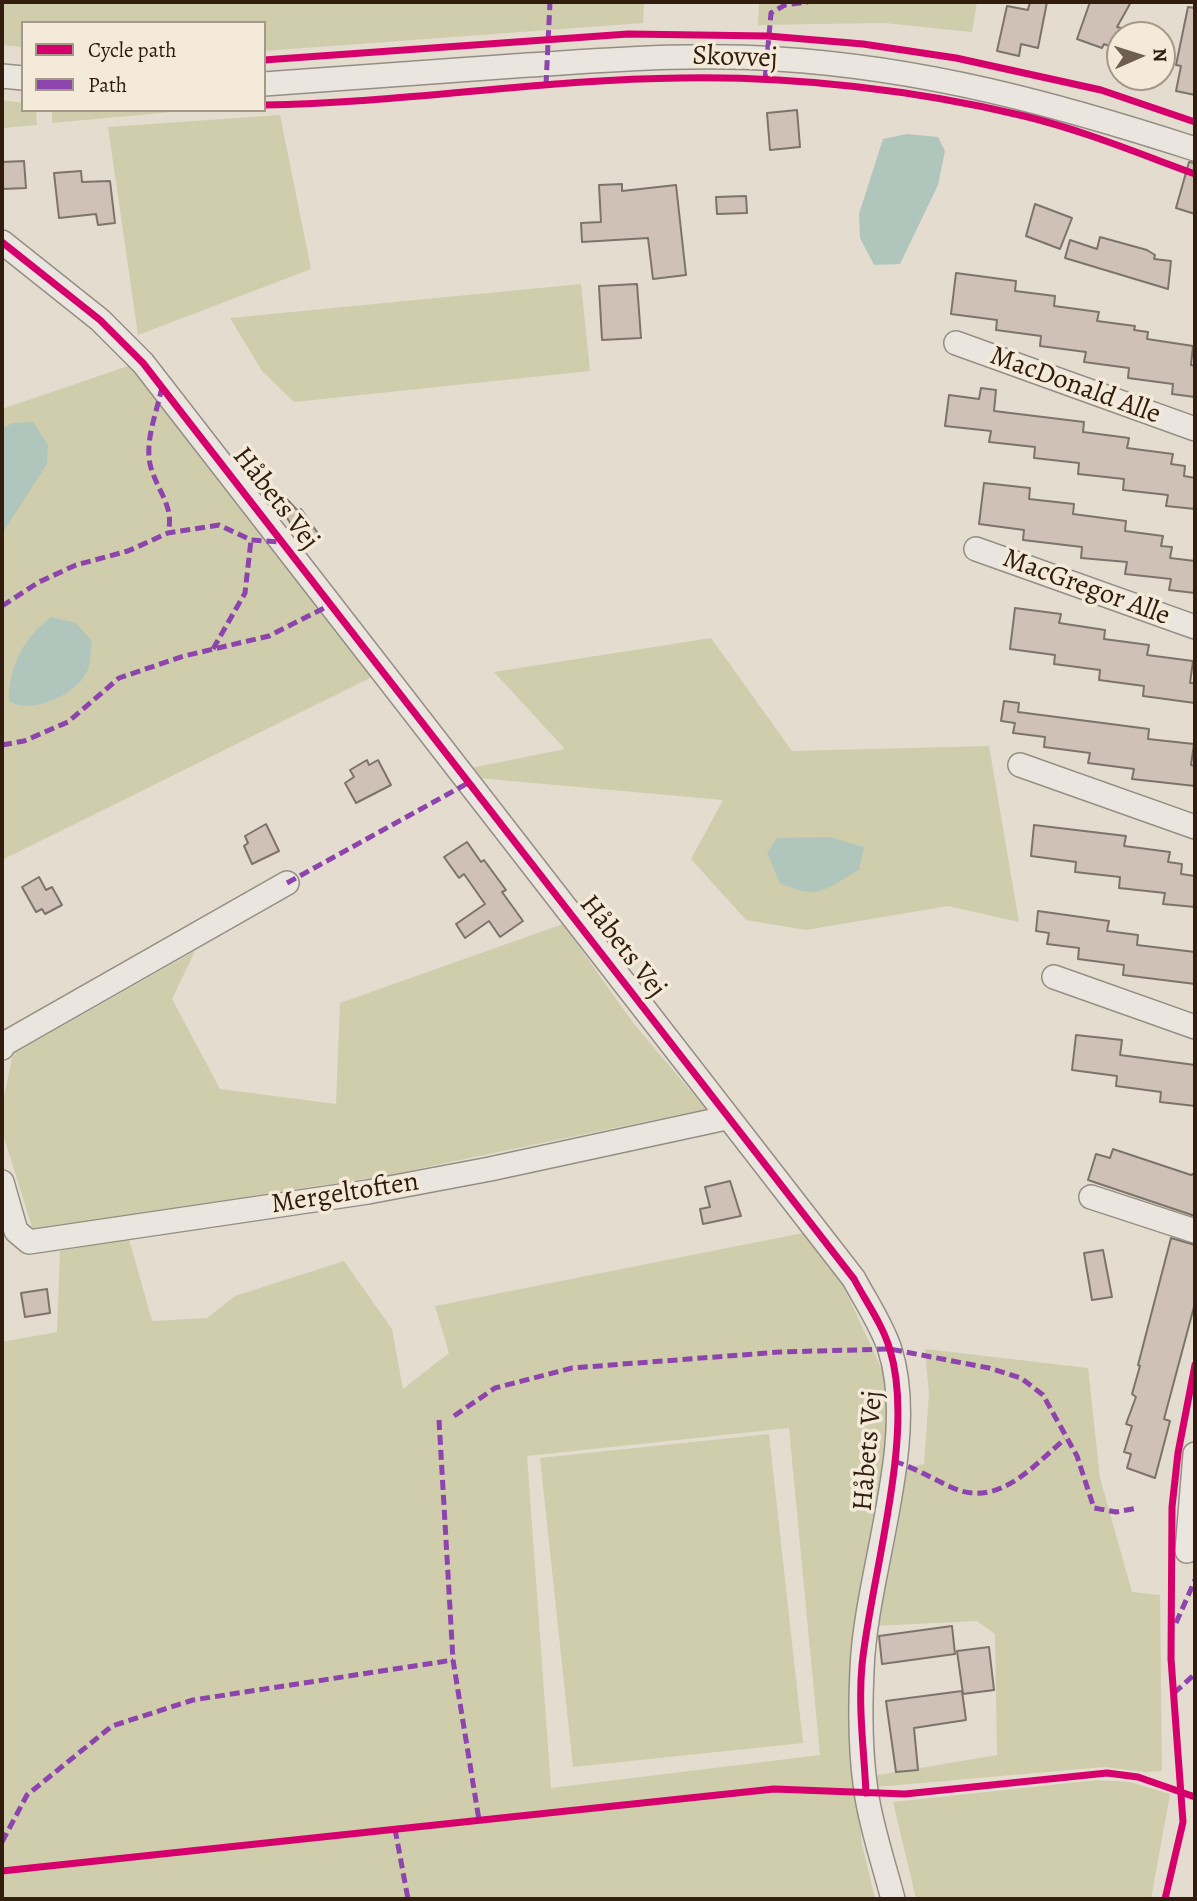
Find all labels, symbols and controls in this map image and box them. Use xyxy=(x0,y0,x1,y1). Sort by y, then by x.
legend xyxy=(21,21,266,112)
north arrow xyxy=(1106,21,1176,91)
text: Cycle path xyxy=(88,36,177,64)
street label: Skovvej xyxy=(692,40,778,76)
text: N xyxy=(1147,47,1173,63)
text: Path xyxy=(88,71,127,99)
street label: MacDonald Alle xyxy=(985,340,1165,432)
street label: Håbets Vej xyxy=(225,441,325,557)
street label: MacGregor Alle xyxy=(998,542,1174,634)
street label: Håbets Vej xyxy=(572,889,672,1005)
street label: Mergeltoften xyxy=(269,1166,421,1222)
street label: Håbets Vej xyxy=(847,1389,891,1513)

